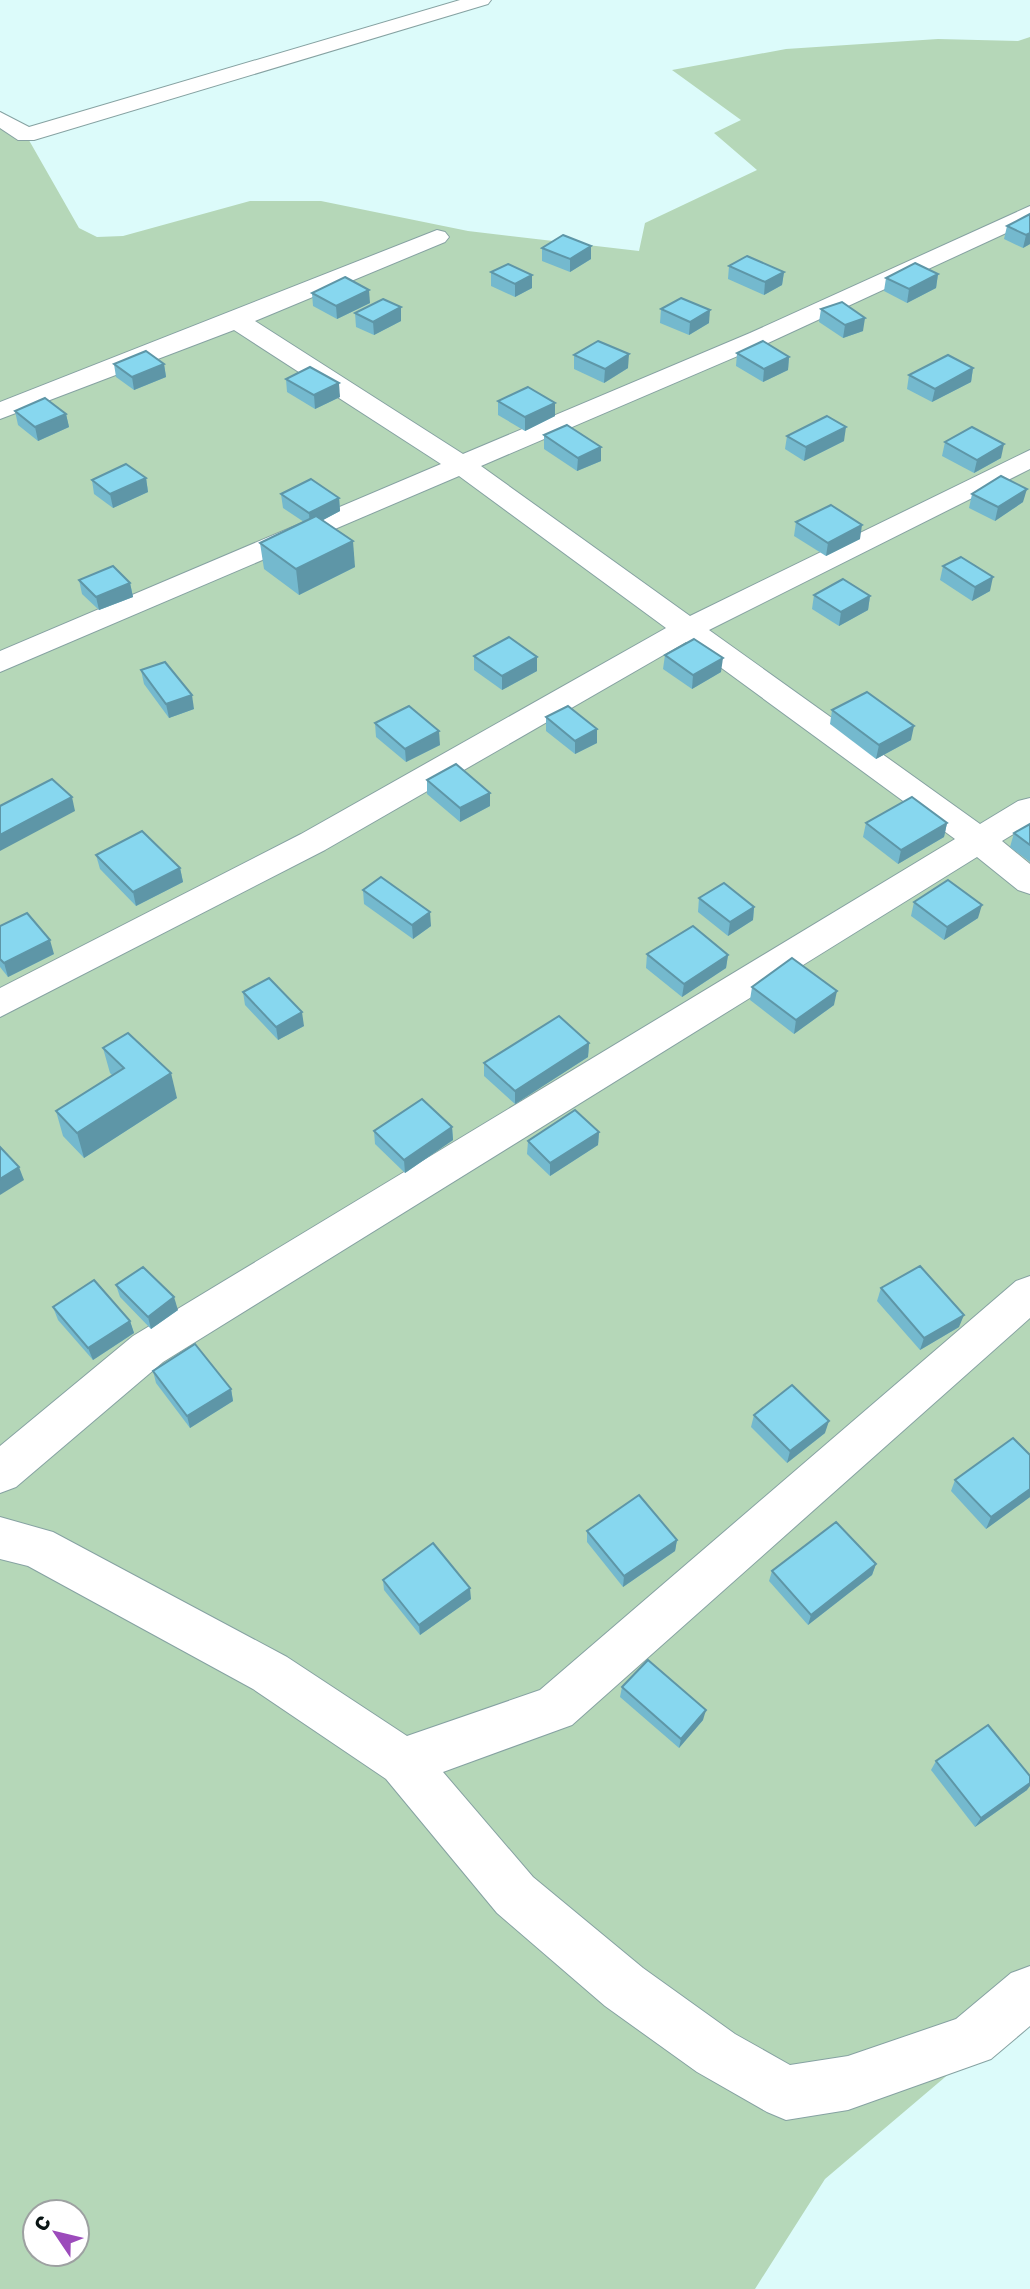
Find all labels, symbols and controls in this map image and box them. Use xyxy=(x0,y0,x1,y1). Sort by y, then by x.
north arrow xyxy=(21,2198,91,2268)
text: С xyxy=(28,2211,55,2235)

